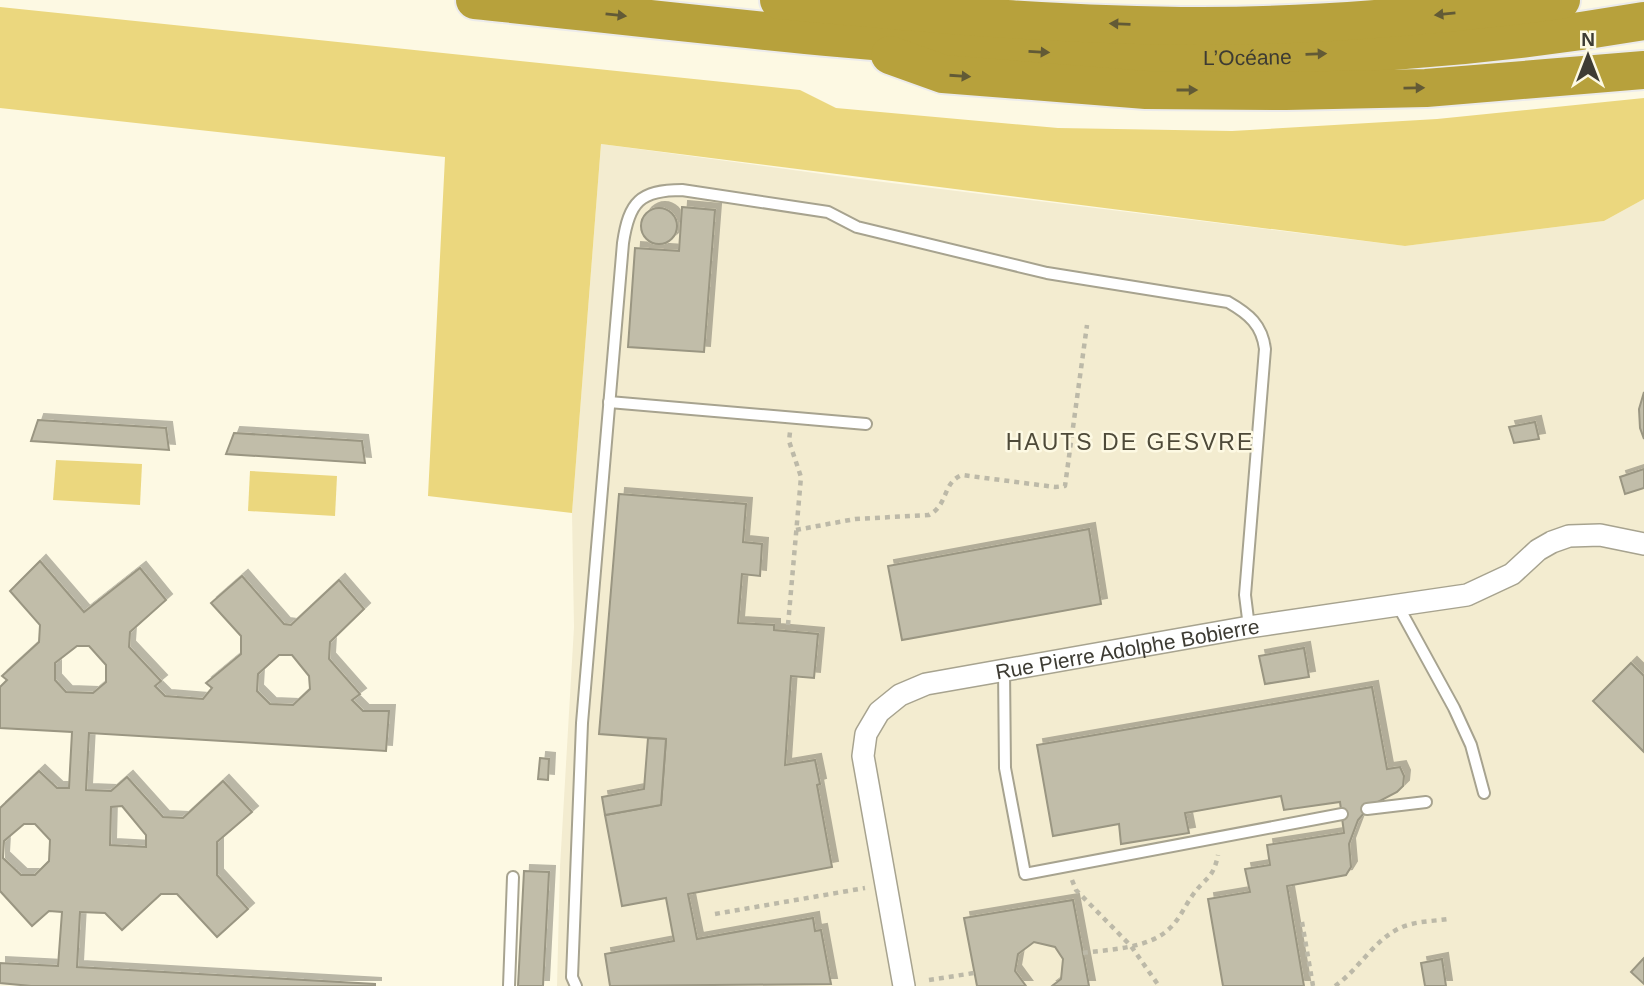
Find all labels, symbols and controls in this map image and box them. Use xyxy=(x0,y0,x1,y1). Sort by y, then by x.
one-way arrow xyxy=(1434,9,1456,20)
one-way arrow xyxy=(606,10,628,21)
one-way arrow xyxy=(1108,18,1130,30)
north arrow xyxy=(1553,21,1623,91)
text: N xyxy=(1581,29,1595,50)
street label: L’Océane xyxy=(1203,44,1292,69)
one-way arrow xyxy=(1029,47,1051,58)
one-way arrow xyxy=(1305,49,1327,60)
one-way arrow xyxy=(949,71,971,82)
one-way arrow xyxy=(1404,83,1426,94)
one-way arrow xyxy=(1176,84,1198,96)
district label: HAUTS DE GESVRE xyxy=(1006,429,1254,455)
street label: Rue Pierre Adolphe Bobierre xyxy=(994,614,1261,683)

